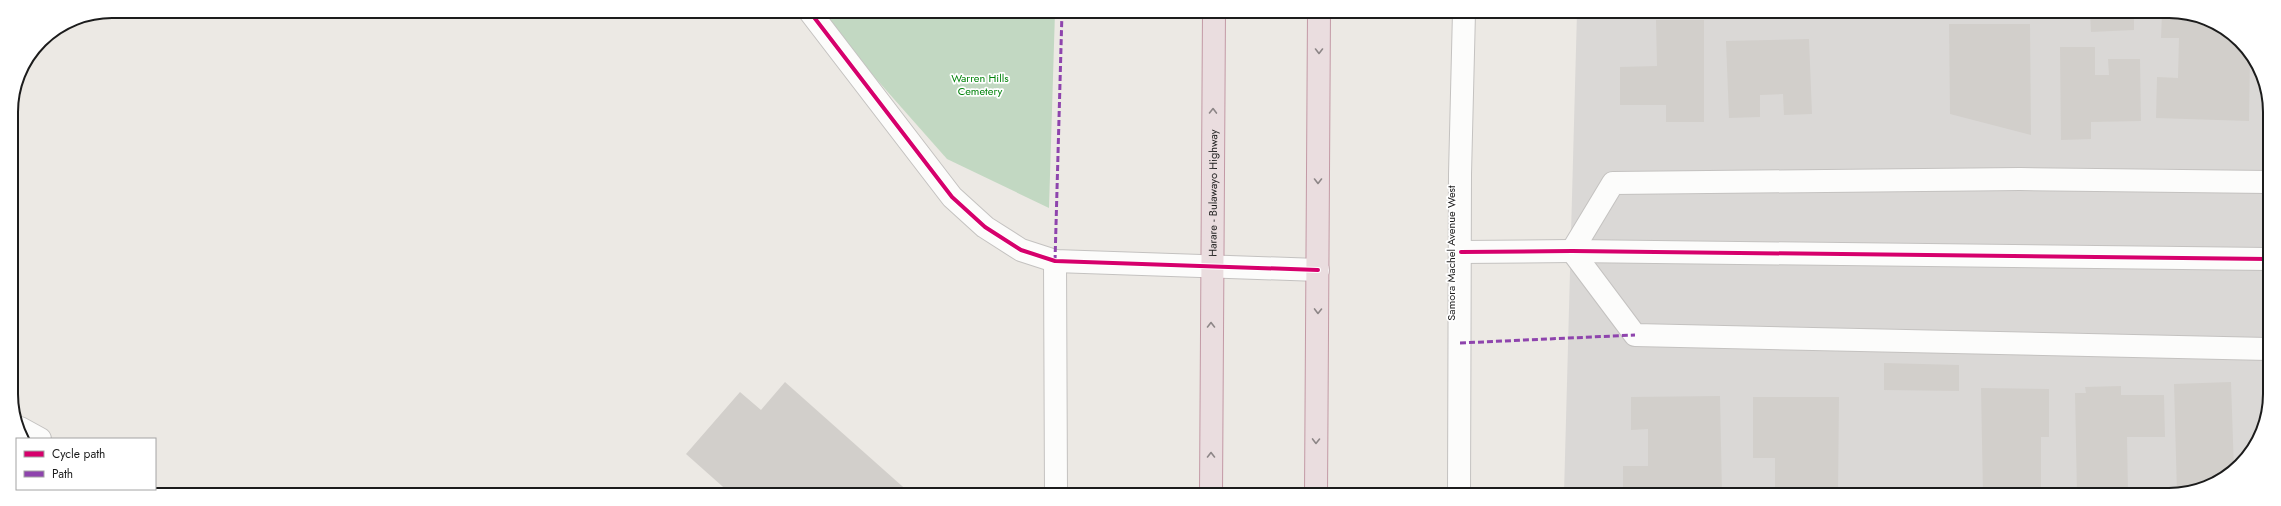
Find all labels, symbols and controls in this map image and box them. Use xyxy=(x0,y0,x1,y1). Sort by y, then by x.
one-way arrow xyxy=(1315,48,1323,54)
park label: Warren Hills Cemetery xyxy=(951,70,1009,99)
one-way arrow xyxy=(1209,108,1217,114)
street label: Harare - Bulawayo Highway xyxy=(1204,129,1221,257)
one-way arrow xyxy=(1314,178,1322,184)
street label: Samora Machel Avenue West xyxy=(1443,185,1459,321)
one-way arrow xyxy=(1313,308,1322,314)
one-way arrow xyxy=(1207,322,1215,328)
legend xyxy=(16,438,156,490)
one-way arrow xyxy=(1312,438,1320,444)
text: Cycle path xyxy=(52,445,105,463)
one-way arrow xyxy=(1207,452,1215,458)
text: Path xyxy=(52,465,73,483)

